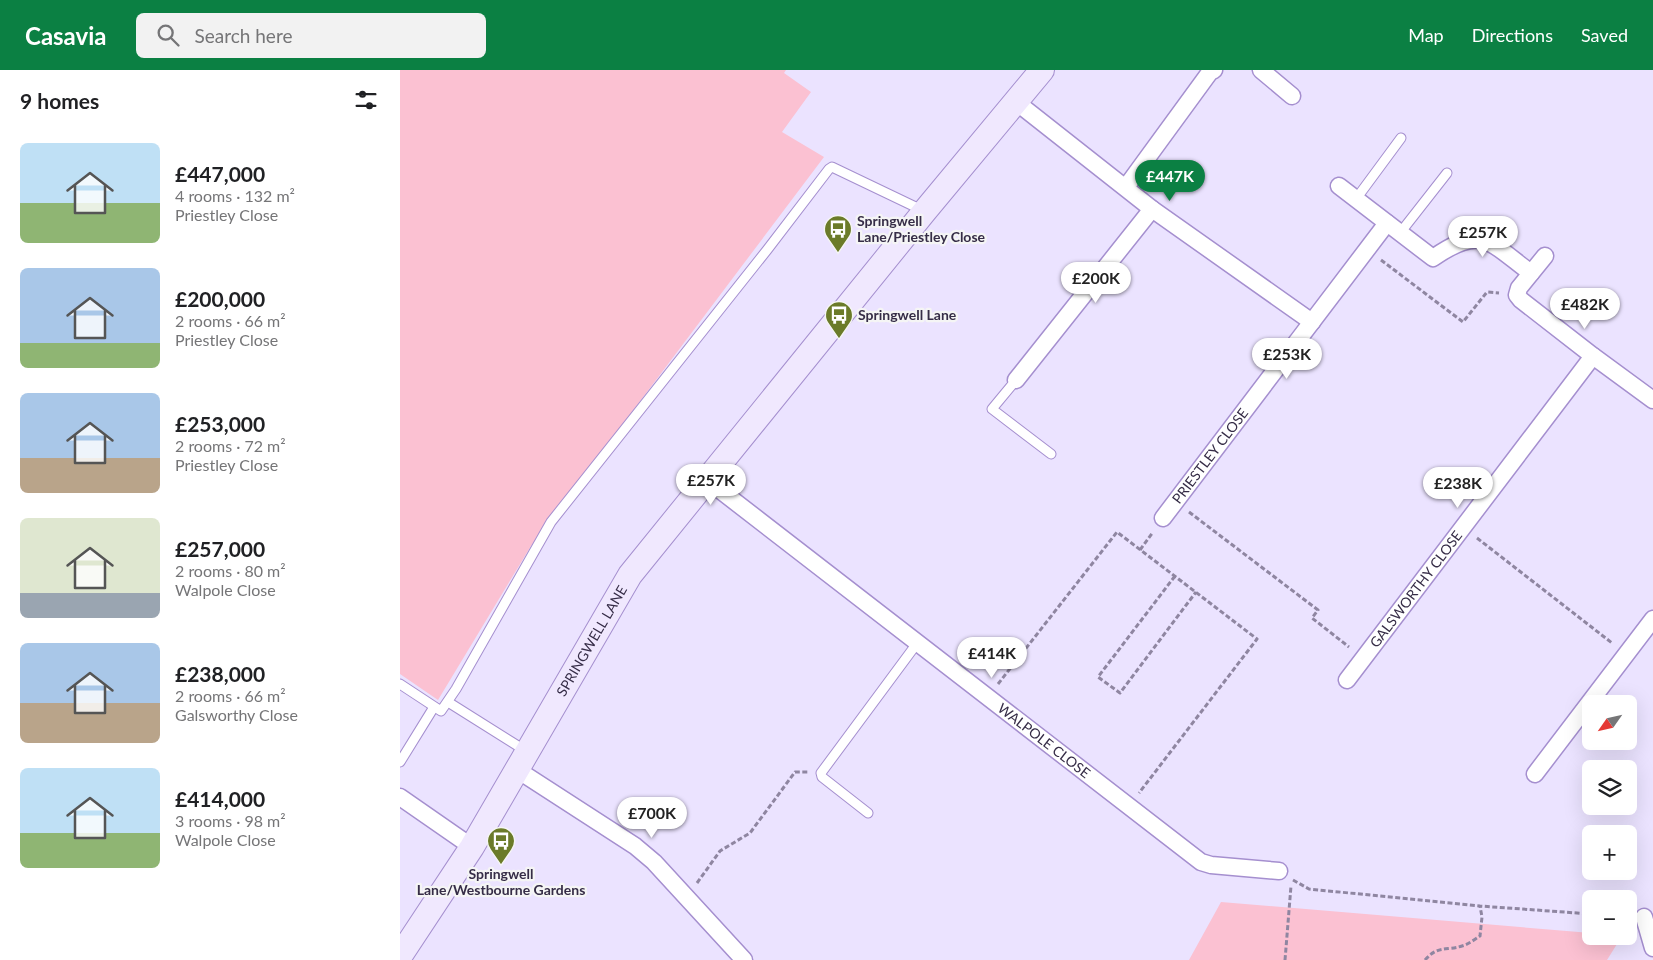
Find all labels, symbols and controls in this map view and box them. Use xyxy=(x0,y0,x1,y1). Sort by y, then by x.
search box xyxy=(136,13,486,58)
text: Casavia xyxy=(25,21,106,50)
icon: search xyxy=(154,21,182,49)
text: Search here xyxy=(194,24,292,47)
text: Map xyxy=(1408,24,1444,46)
text: Directions xyxy=(1472,24,1553,46)
text: Saved xyxy=(1581,24,1628,46)
icon: filters xyxy=(352,86,380,114)
text: 9 homes xyxy=(20,88,99,113)
pin: £447K xyxy=(1135,160,1205,202)
text: £447,000 xyxy=(175,161,265,186)
icon: home xyxy=(60,163,120,223)
text: £447K xyxy=(1146,166,1194,185)
text: 4 rooms · 132 m² xyxy=(175,186,295,205)
text: Priestley Close xyxy=(175,205,278,224)
place label: Springwell Lane/Priestley Close xyxy=(857,212,986,245)
bus stop icon: Springwell Lane/Priestley Close xyxy=(823,214,853,253)
pin: £257K xyxy=(1448,216,1518,258)
text: £257K xyxy=(1459,222,1507,241)
pin: £200K xyxy=(1061,262,1131,304)
text: £200K xyxy=(1072,268,1120,287)
text: £200,000 xyxy=(175,286,265,311)
icon: home xyxy=(60,288,120,348)
pin: £482K xyxy=(1550,288,1620,330)
text: £482K xyxy=(1561,294,1609,313)
bus stop icon: Springwell Lane xyxy=(824,300,854,339)
place label: Springwell Lane xyxy=(858,306,957,323)
text: 2 rooms · 66 m² xyxy=(175,311,286,330)
text: Priestley Close xyxy=(175,330,278,349)
pin: £253K xyxy=(1252,338,1322,380)
text: £253K xyxy=(1263,344,1311,363)
street label: PRIESTLEY CLOSE xyxy=(1168,405,1251,507)
text: £253,000 xyxy=(175,411,265,436)
icon: home xyxy=(60,413,120,473)
text: 2 rooms · 72 m² xyxy=(175,436,286,455)
text: Priestley Close xyxy=(175,455,278,474)
pin: £257K xyxy=(676,464,746,506)
pin: £238K xyxy=(1423,466,1493,509)
text: £257K xyxy=(687,470,735,489)
text: £238K xyxy=(1434,473,1482,492)
street label: GALSWORTHY CLOSE xyxy=(1366,527,1465,651)
text: £257,000 xyxy=(175,536,265,561)
icon: home xyxy=(60,538,120,598)
text: 2 rooms · 80 m² xyxy=(175,561,286,580)
text: Walpole Close xyxy=(175,580,276,599)
street label: SPRINGWELL LANE xyxy=(552,582,630,699)
pin: £414K xyxy=(957,636,1027,679)
text: £414K xyxy=(968,643,1016,662)
text: £238,000 xyxy=(175,661,265,686)
icon: home xyxy=(60,663,120,723)
text: 2 rooms · 66 m² xyxy=(175,686,286,705)
north arrow xyxy=(1582,695,1638,750)
map controls xyxy=(1582,695,1637,945)
street label: WALPOLE CLOSE xyxy=(995,699,1094,781)
text: Galsworthy Close xyxy=(175,705,298,724)
button: layers xyxy=(1582,760,1637,815)
text: £414,000 xyxy=(175,786,265,811)
icon: home xyxy=(60,788,120,848)
pin: £700K xyxy=(617,796,687,839)
text: £700K xyxy=(628,803,676,822)
text: 3 rooms · 98 m² xyxy=(175,811,286,830)
button: + xyxy=(1582,825,1637,880)
bus stop icon: Springwell Lane/Westbourne Gardens xyxy=(486,826,516,865)
text: Walpole Close xyxy=(175,830,276,849)
place label: Springwell Lane/Westbourne Gardens xyxy=(417,865,585,898)
button: − xyxy=(1582,890,1637,945)

